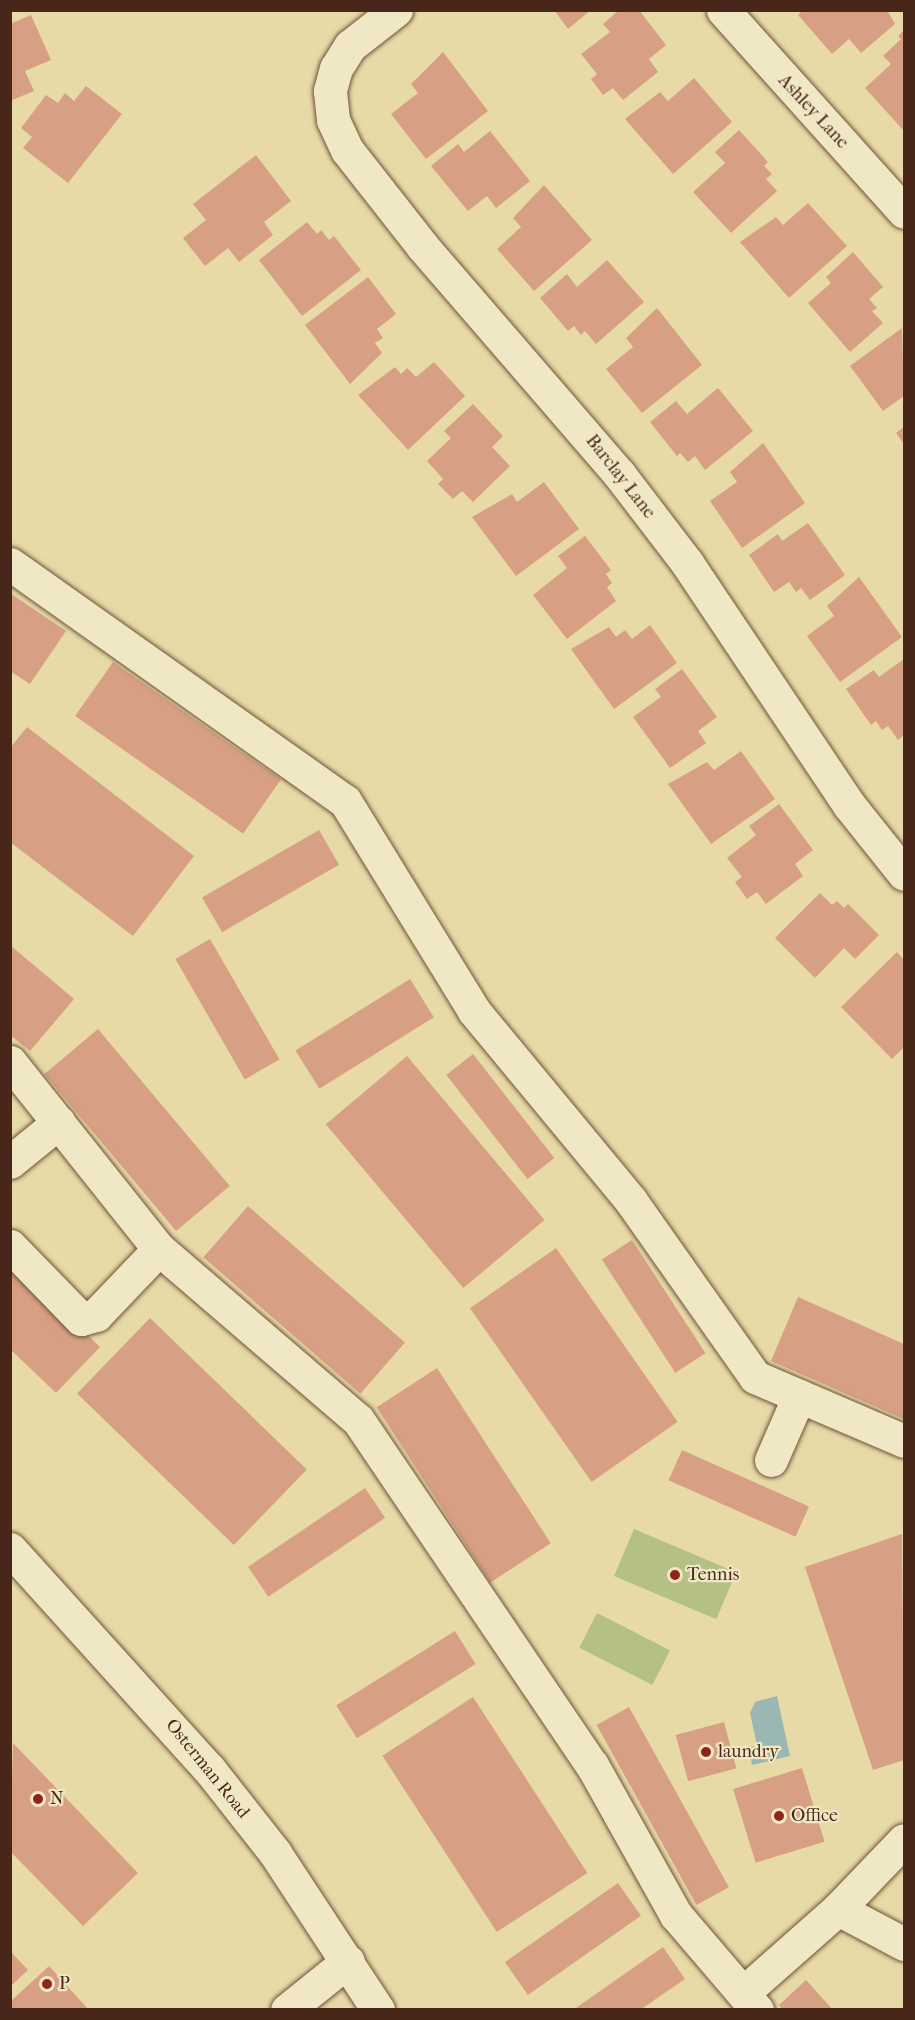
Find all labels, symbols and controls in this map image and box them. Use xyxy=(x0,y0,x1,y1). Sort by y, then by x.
street label: Ashley Lane xyxy=(773,70,853,154)
street label: Barclay Lane xyxy=(581,431,659,523)
place label: Tennis xyxy=(687,1564,739,1586)
marker: Tennis xyxy=(668,1568,682,1582)
street label: Osterman Road xyxy=(160,1715,254,1823)
place label: laundry xyxy=(718,1741,779,1763)
marker: laundry xyxy=(699,1745,713,1759)
place label: N xyxy=(50,1788,64,1810)
marker: N xyxy=(31,1792,45,1806)
place label: Office xyxy=(791,1805,838,1827)
marker: Office xyxy=(772,1809,786,1823)
place label: P xyxy=(59,1973,70,1995)
marker: P xyxy=(40,1977,54,1991)

